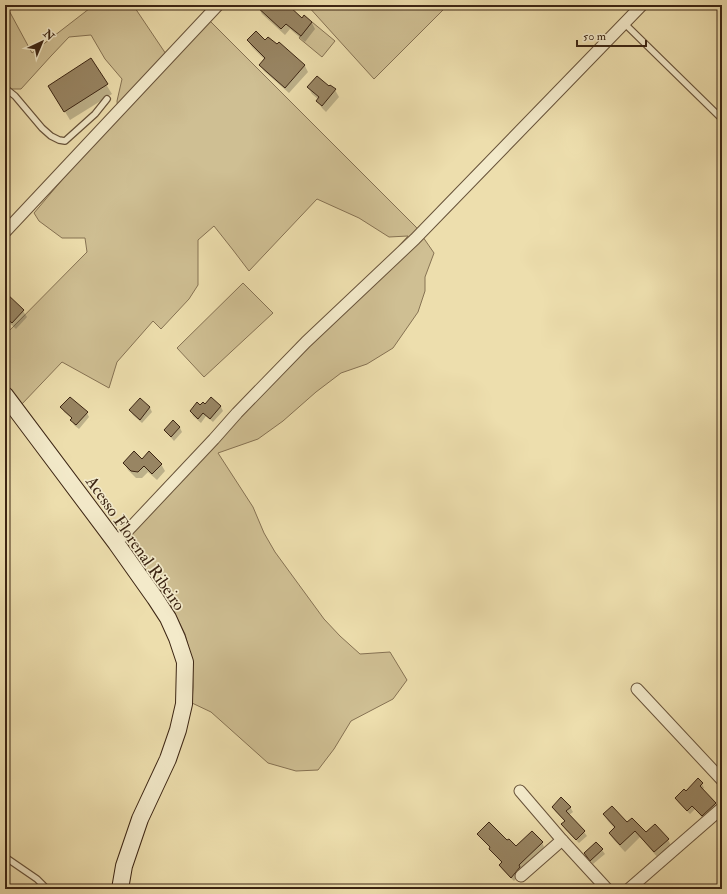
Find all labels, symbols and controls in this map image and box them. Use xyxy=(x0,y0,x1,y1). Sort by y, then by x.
north arrow xyxy=(22,22,62,62)
scale bar xyxy=(577,22,646,48)
text: N xyxy=(40,26,57,44)
text: 50 m xyxy=(583,29,607,44)
street label: Acesso Florenal Ribeiro xyxy=(81,471,190,615)

